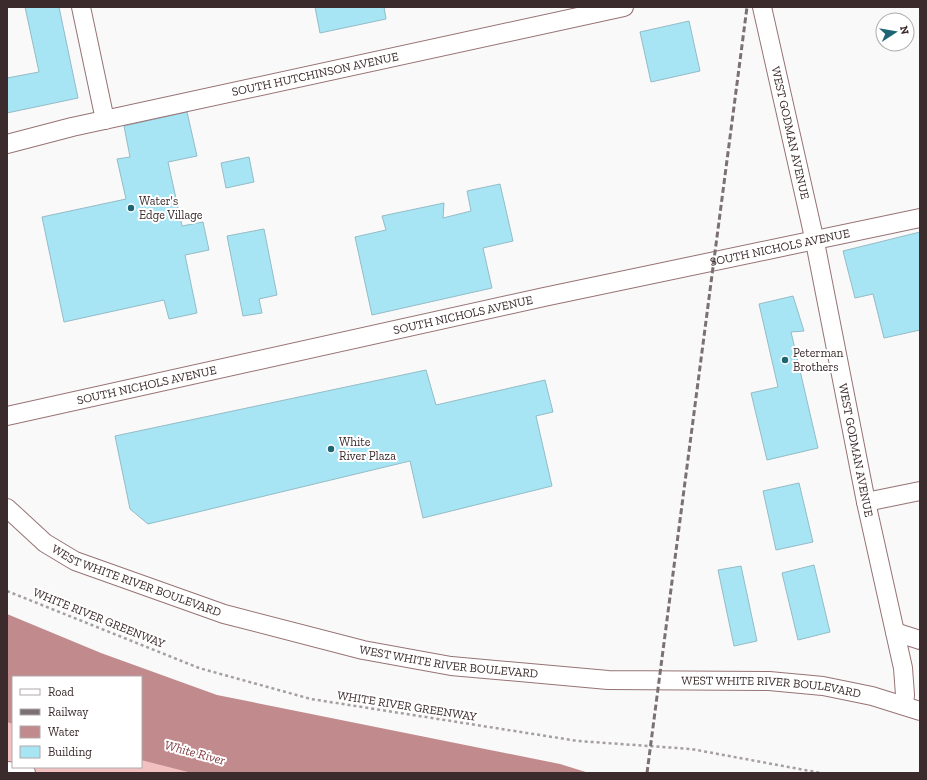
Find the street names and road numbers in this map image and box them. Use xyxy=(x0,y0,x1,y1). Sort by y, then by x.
street label: SOUTH HUTCHINSON AVENUE xyxy=(231,49,400,99)
street label: WEST GODMAN AVENUE xyxy=(769,65,812,201)
street label: SOUTH NICHOLS AVENUE xyxy=(709,226,851,269)
street label: SOUTH NICHOLS AVENUE xyxy=(392,293,534,337)
street label: SOUTH NICHOLS AVENUE xyxy=(76,363,218,407)
street label: WEST GODMAN AVENUE xyxy=(836,382,876,518)
street label: WEST WHITE RIVER BOULEVARD xyxy=(49,542,223,619)
street label: WHITE RIVER GREENWAY xyxy=(31,585,168,651)
street label: WEST WHITE RIVER BOULEVARD xyxy=(358,642,539,681)
street label: WEST WHITE RIVER BOULEVARD xyxy=(681,673,862,701)
street label: WHITE RIVER GREENWAY xyxy=(336,688,478,724)

